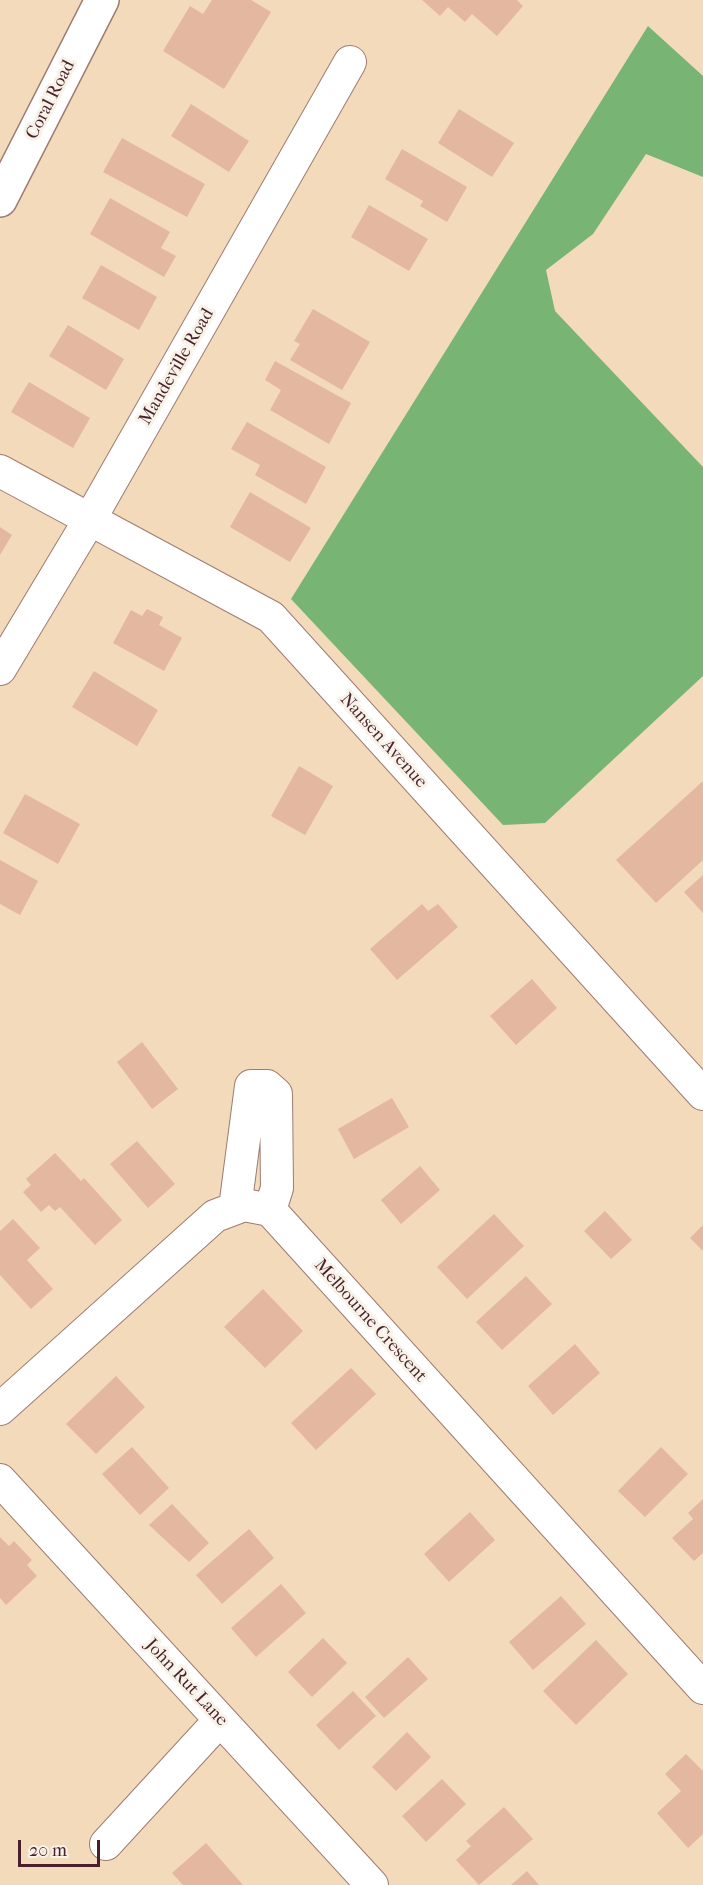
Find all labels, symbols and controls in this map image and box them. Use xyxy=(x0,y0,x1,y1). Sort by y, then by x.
street label: Coral Road xyxy=(22,57,80,143)
street label: Mandeville Road xyxy=(135,305,219,429)
street label: Nansen Avenue xyxy=(335,689,431,793)
street label: Melbourne Crescent xyxy=(309,1255,431,1387)
street label: John Rut Lane xyxy=(140,1635,232,1731)
scale bar xyxy=(21,1828,104,1866)
text: 20 m xyxy=(29,1840,67,1861)

